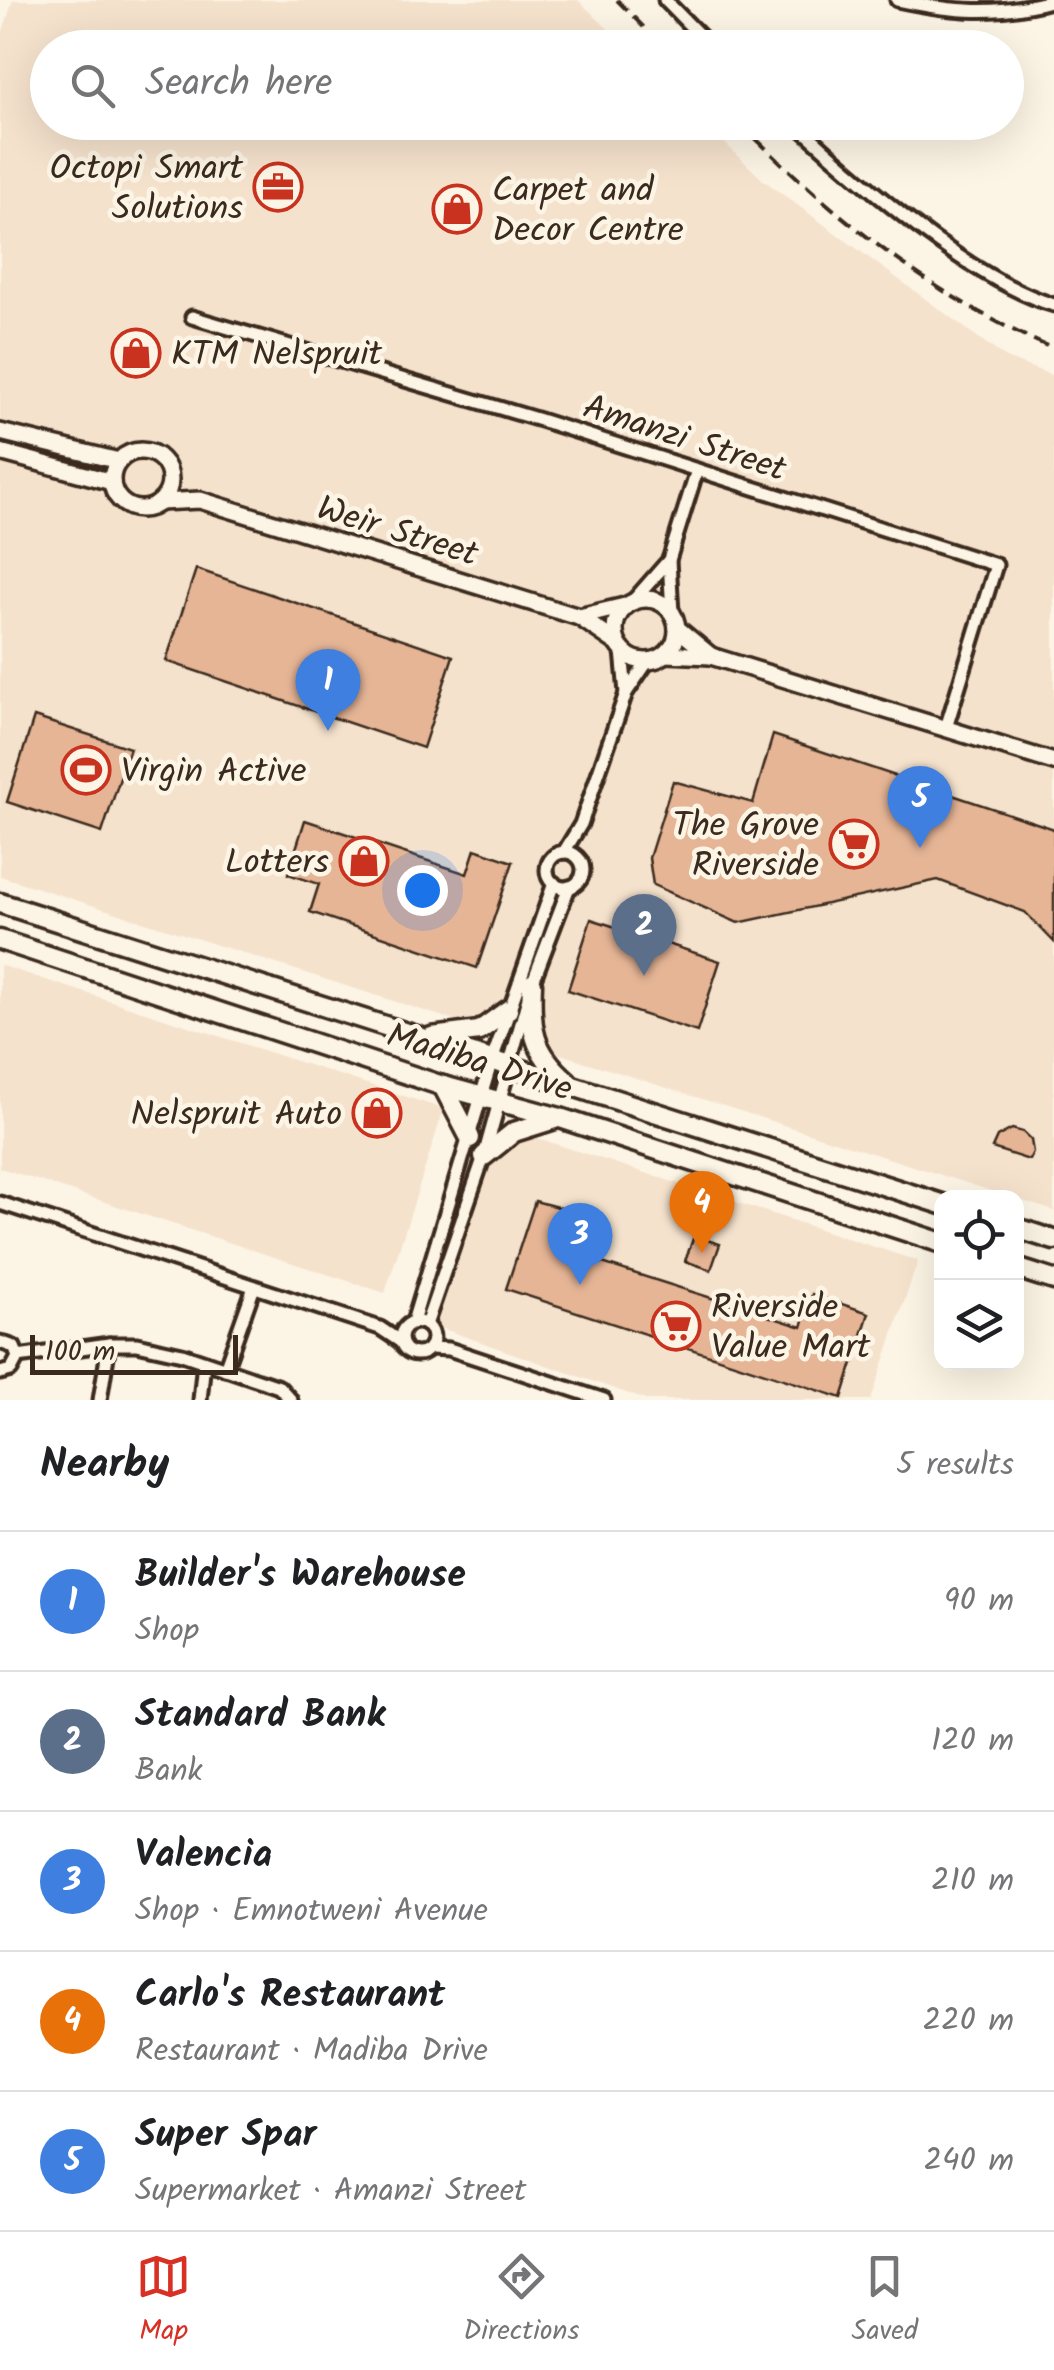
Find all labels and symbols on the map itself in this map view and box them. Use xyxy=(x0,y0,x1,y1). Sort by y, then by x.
place label: Octopi Smart Solutions xyxy=(49,142,243,238)
office icon: Octopi Smart Solutions xyxy=(252,161,304,213)
place label: Carpet and Decor Centre xyxy=(492,164,684,260)
shop icon: Carpet and Decor Centre xyxy=(431,183,483,235)
shop icon: KTM Nelspruit xyxy=(110,327,162,379)
place label: KTM Nelspruit xyxy=(171,328,382,384)
street label: Amanzi Street xyxy=(575,381,793,499)
street label: Weir Street xyxy=(310,482,485,584)
pin: 1 xyxy=(296,648,360,731)
sports icon: Virgin Active xyxy=(60,744,112,796)
place label: Virgin Active xyxy=(121,745,307,801)
pin: 5 xyxy=(888,766,952,848)
place label: The Grove Riverside xyxy=(672,799,819,895)
supermarket icon: The Grove Riverside xyxy=(828,818,880,870)
shop icon: Lotters xyxy=(338,835,390,887)
place label: Lotters xyxy=(225,836,329,892)
your location xyxy=(397,865,448,916)
pin: 2 xyxy=(612,894,676,976)
street label: Madiba Drive xyxy=(379,1009,579,1119)
shop icon: Nelspruit Auto xyxy=(351,1087,403,1139)
place label: Nelspruit Auto xyxy=(130,1088,342,1144)
pin: 4 xyxy=(670,1170,734,1253)
pin: 3 xyxy=(548,1202,612,1285)
place label: Riverside Value Mart xyxy=(711,1281,871,1377)
supermarket icon: Riverside Value Mart xyxy=(650,1300,702,1352)
scale bar xyxy=(30,1330,238,1374)

